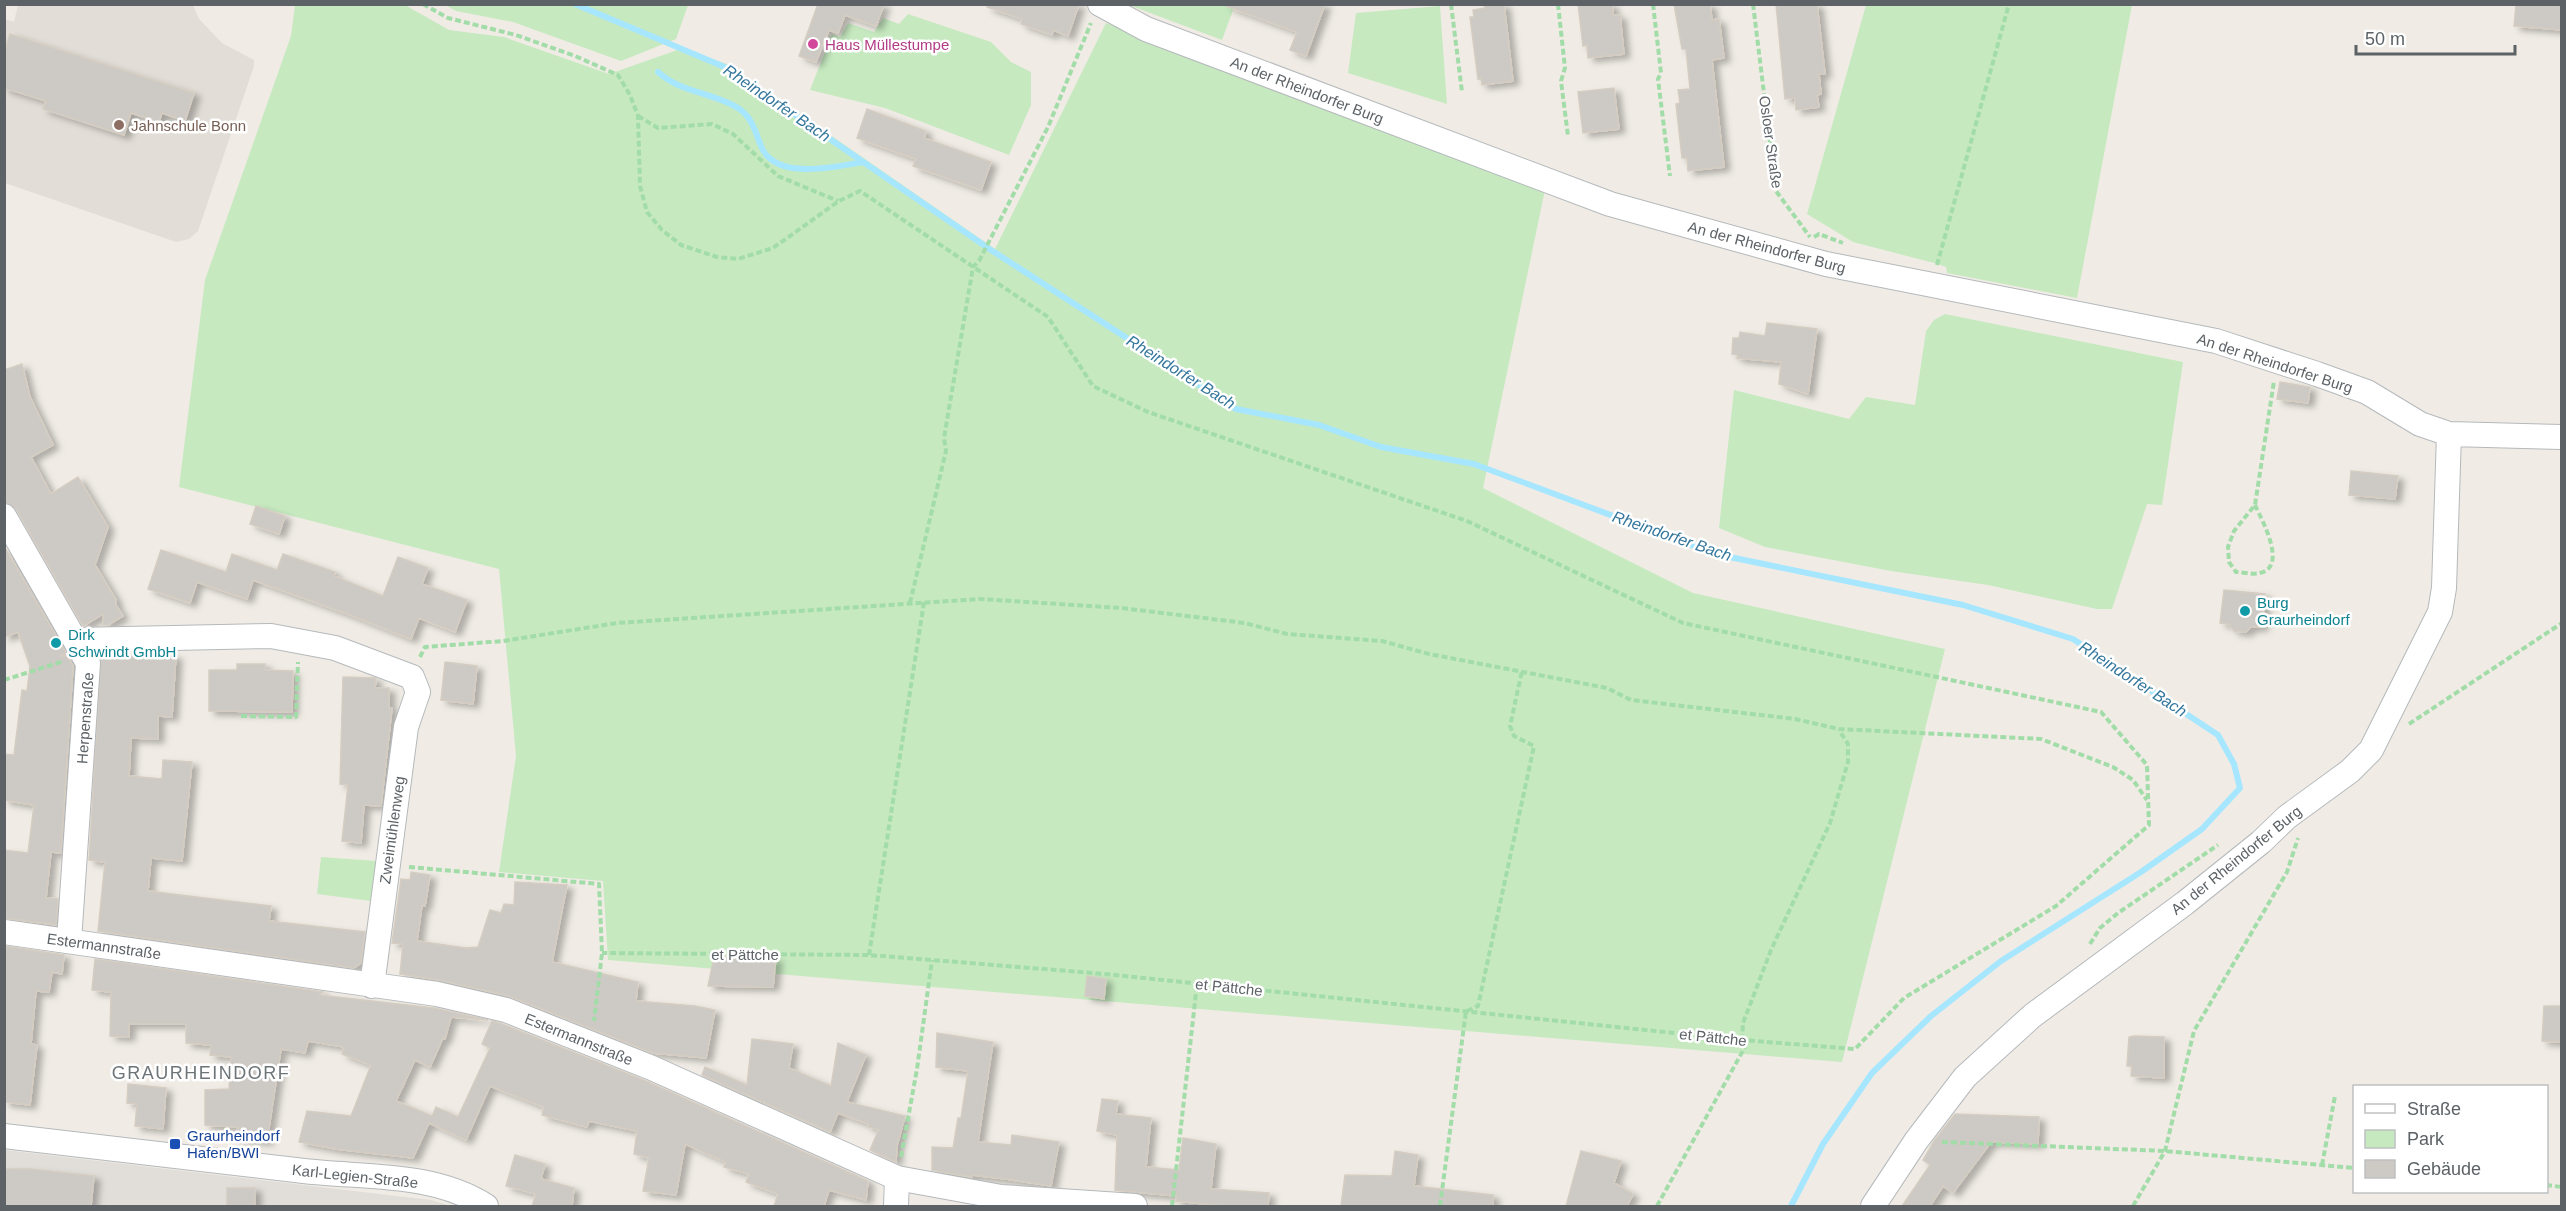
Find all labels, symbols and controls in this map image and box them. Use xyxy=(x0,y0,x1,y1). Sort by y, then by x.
scale bar xyxy=(2356,18,2515,56)
text: 50 m xyxy=(2365,29,2405,49)
place label: Haus Müllestumpe xyxy=(825,36,949,53)
marker: Haus Müllestumpe xyxy=(806,37,820,51)
street label: An der Rheindorfer Burg xyxy=(1228,53,1386,127)
water label: Rheindorfer Bach xyxy=(721,61,833,145)
street label: Osloer Straße xyxy=(1756,95,1786,189)
place label: Jahnschule Bonn xyxy=(131,117,246,134)
marker: Jahnschule Bonn xyxy=(112,118,126,132)
street label: An der Rheindorfer Burg xyxy=(1686,218,1848,276)
street label: An der Rheindorfer Burg xyxy=(2195,330,2355,396)
water label: Rheindorfer Bach xyxy=(1124,332,1238,412)
water label: Rheindorfer Bach xyxy=(1610,508,1734,564)
place label: Burg Graurheindorf xyxy=(2257,594,2350,628)
marker: Burg Graurheindorf xyxy=(2238,604,2252,618)
place label: Dirk Schwindt GmbH xyxy=(68,626,176,660)
marker: Dirk Schwindt GmbH xyxy=(49,636,63,650)
water label: Rheindorfer Bach xyxy=(2076,638,2190,720)
street label: Herpenstraße xyxy=(73,672,97,764)
street label: Zweimühlenweg xyxy=(376,775,408,885)
street label: An der Rheindorfer Burg xyxy=(2167,802,2305,918)
street label: Estermannstraße xyxy=(46,930,162,962)
street label: et Pättche xyxy=(711,946,779,963)
street label: et Pättche xyxy=(1195,975,1263,999)
street label: Estermannstraße xyxy=(522,1010,636,1068)
street label: et Pättche xyxy=(1679,1025,1747,1049)
district label: GRAURHEINDORF xyxy=(112,1063,290,1083)
legend xyxy=(2353,1085,2548,1193)
text: Straße xyxy=(2407,1099,2461,1119)
place label: Graurheindorf Hafen/BWI xyxy=(187,1127,280,1161)
text: Park xyxy=(2407,1129,2445,1149)
marker: Graurheindorf Hafen/BWI xyxy=(168,1137,182,1151)
text: Gebäude xyxy=(2407,1159,2481,1179)
street label: Karl-Legien-Straße xyxy=(291,1161,419,1191)

